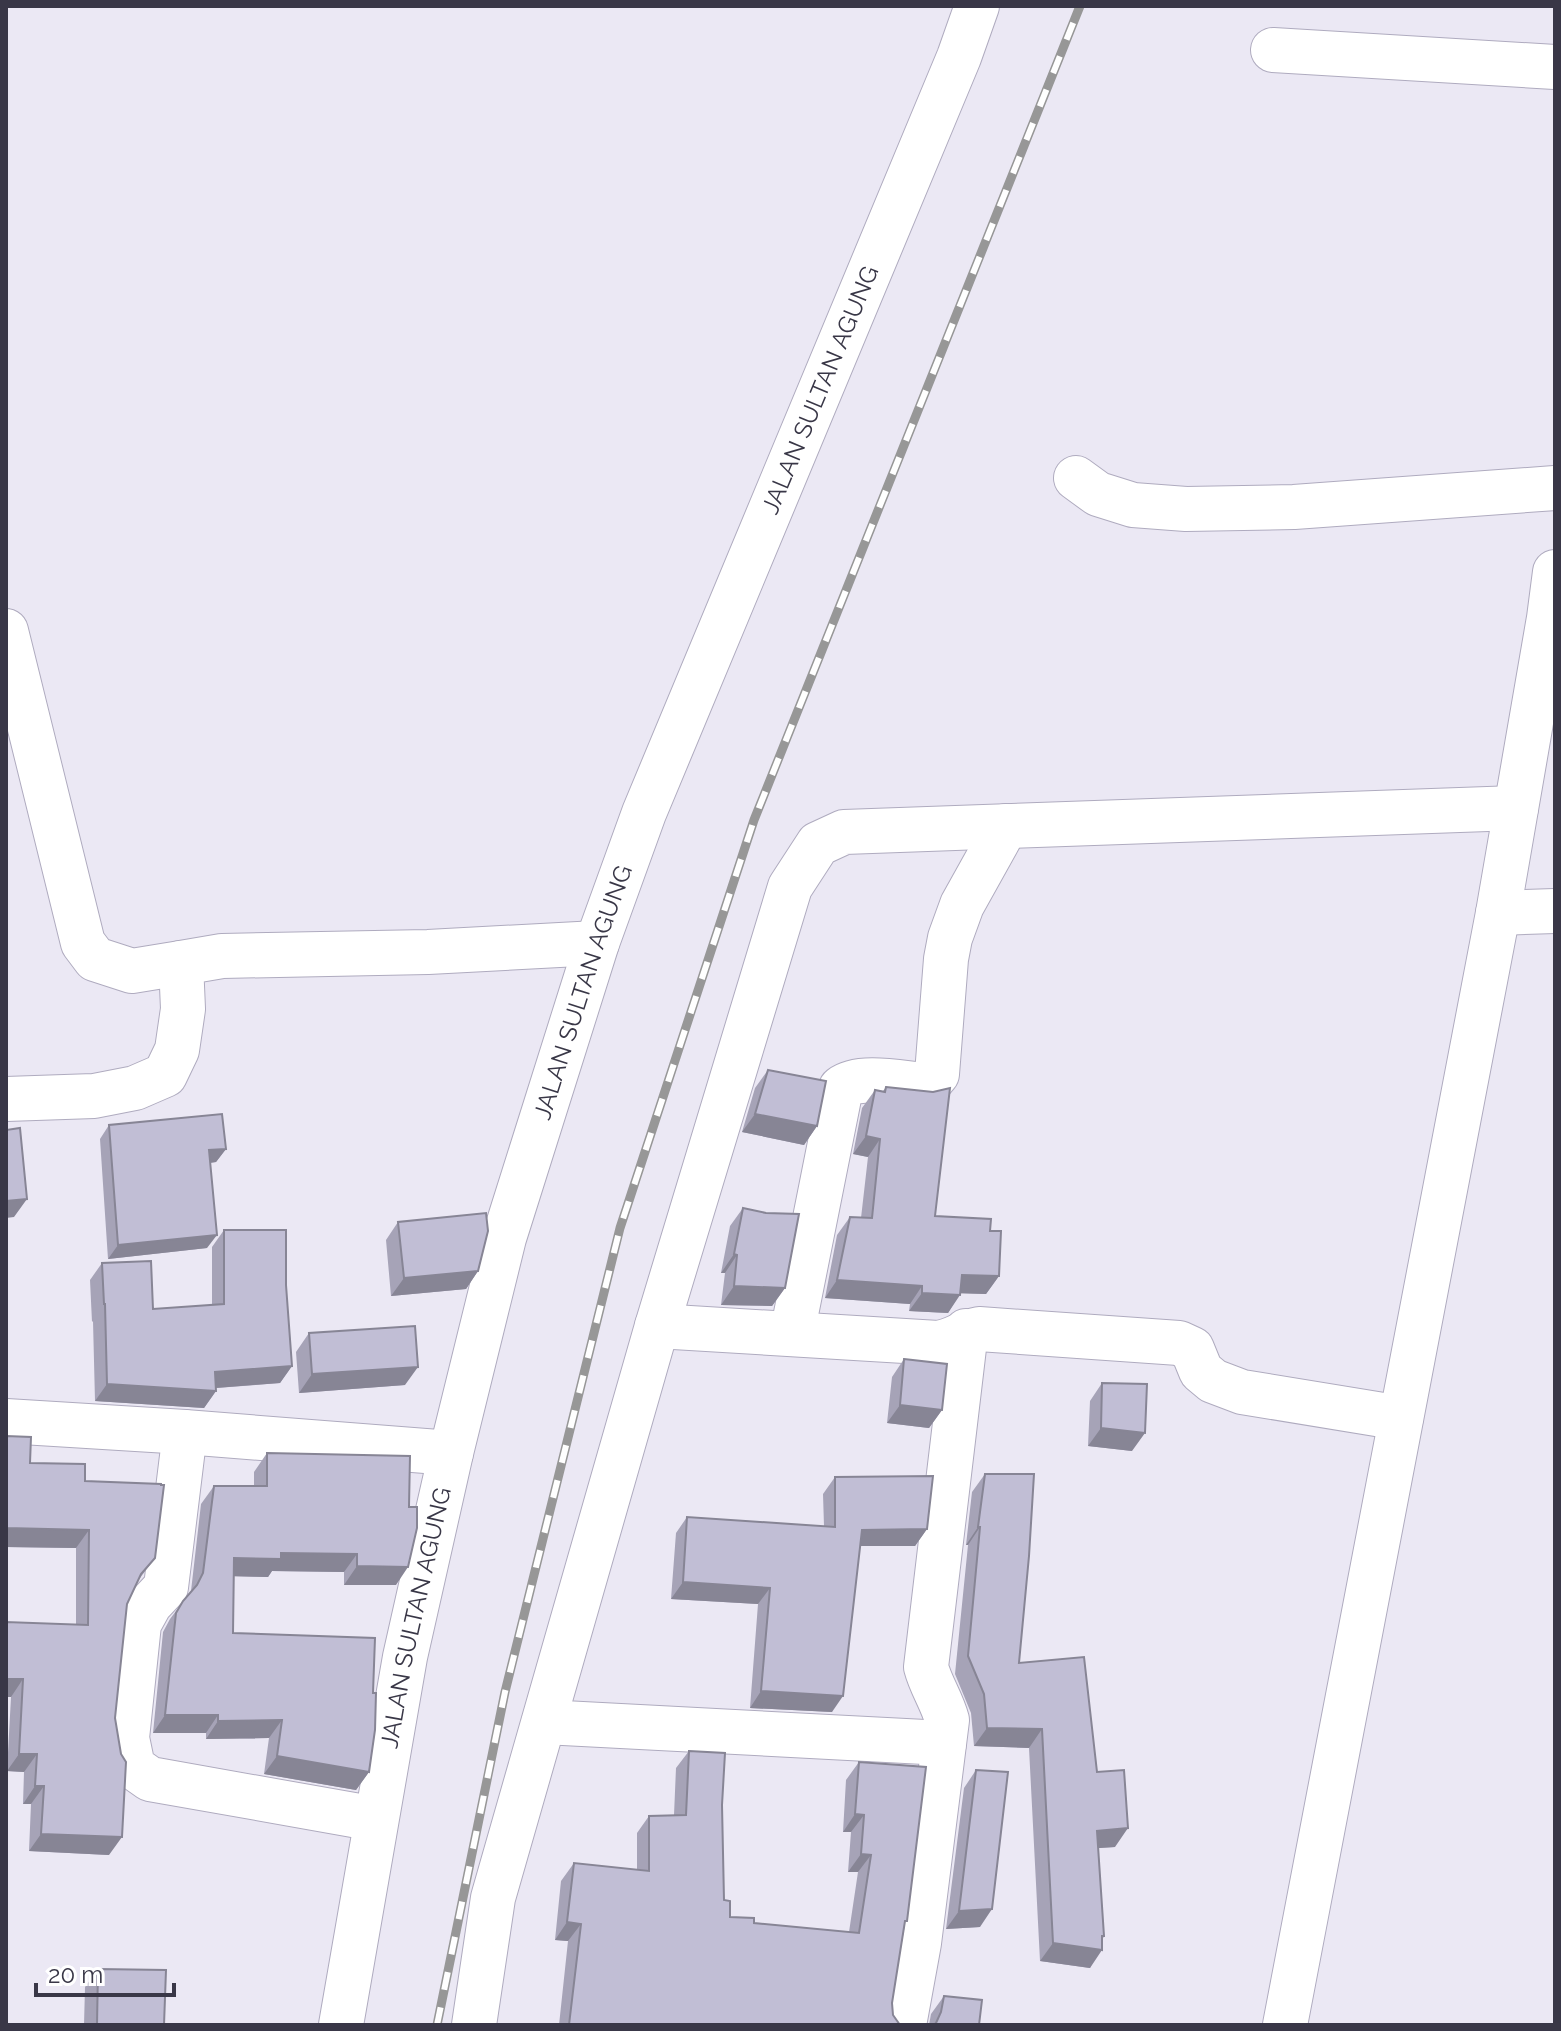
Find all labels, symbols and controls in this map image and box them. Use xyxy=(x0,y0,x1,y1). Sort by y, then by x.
street label: JALAN SULTAN AGUNG xyxy=(755,261,884,518)
street label: JALAN SULTAN AGUNG xyxy=(527,861,638,1123)
street label: JALAN SULTAN AGUNG xyxy=(374,1484,457,1751)
scale bar xyxy=(36,1947,174,1997)
text: 20 m xyxy=(48,1960,103,1989)

